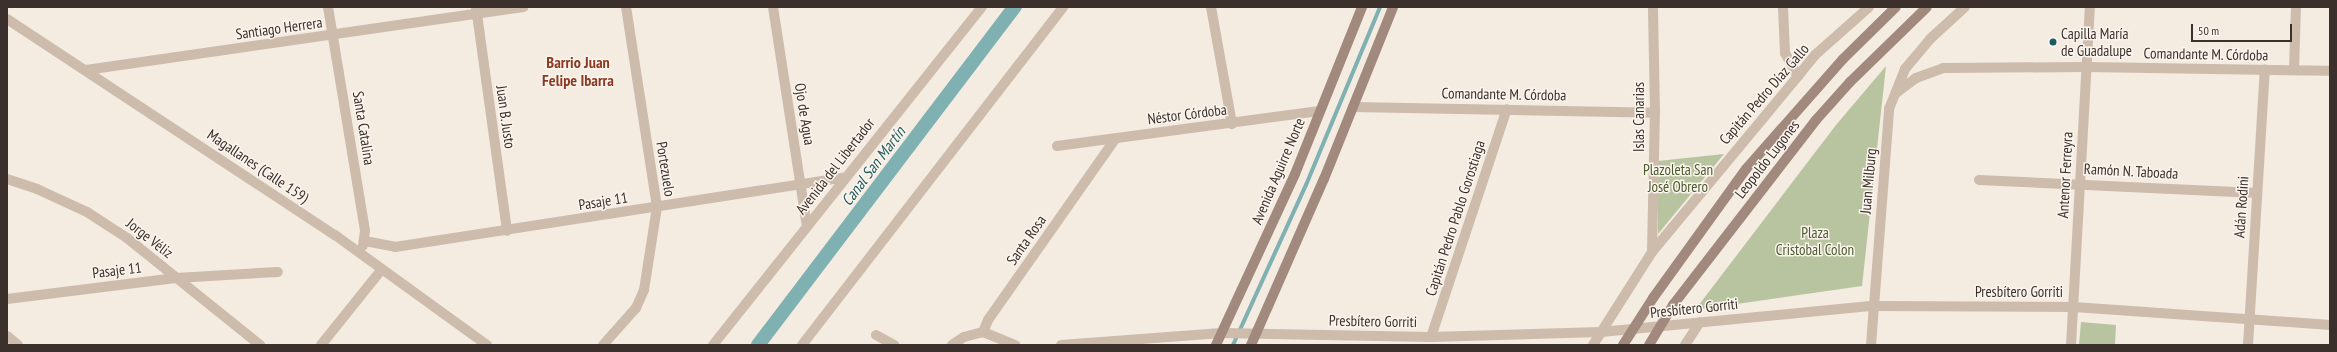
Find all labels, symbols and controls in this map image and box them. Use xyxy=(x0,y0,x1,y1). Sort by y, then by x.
street label: Santiago Herrera xyxy=(235,13,323,43)
scale bar xyxy=(2193,16,2294,42)
text: 50 m xyxy=(2198,23,2219,38)
place label: Capilla María de Guadalupe xyxy=(2061,24,2132,59)
marker: Capilla María de Guadalupe xyxy=(2048,37,2058,47)
street label: Capitán Pedro Díaz Gallo xyxy=(1715,40,1813,148)
street label: Comandante M. Córdoba xyxy=(2143,44,2269,64)
district label: Barrio Juan Felipe Ibarra xyxy=(542,52,614,90)
street label: Ojo de Agua xyxy=(791,82,819,146)
street label: Islas Canarias xyxy=(1630,82,1648,152)
street label: Juan B. Justo xyxy=(493,84,519,150)
street label: Comandante M. Córdoba xyxy=(1441,84,1567,104)
street label: Santa Catalina xyxy=(349,90,379,166)
street label: Néstor Córdoba xyxy=(1146,100,1228,128)
street label: Avenida del Libertador xyxy=(792,114,878,218)
street label: Avenida Aguirre Norte xyxy=(1247,115,1309,227)
street label: Leopoldo Lugones xyxy=(1731,116,1803,202)
water label: Canal San Martín xyxy=(837,123,909,209)
street label: Magallanes (Calle 159) xyxy=(204,125,312,207)
street label: Antenor Ferreyra xyxy=(2054,131,2076,219)
street label: Capitán Pedro Pablo Gorostiaga xyxy=(1421,138,1489,298)
street label: Portezuelo xyxy=(653,140,679,198)
street label: Juan Milburg xyxy=(1856,147,1880,215)
street label: Ramón N. Taboada xyxy=(2083,159,2179,183)
park label: Plazoleta San José Obrero xyxy=(1643,160,1713,195)
street label: Adán Rodini xyxy=(2230,175,2252,239)
street label: Pasaje 11 xyxy=(577,188,629,214)
street label: Santa Rosa xyxy=(1002,212,1050,268)
street label: Jorge Véliz xyxy=(123,214,177,262)
park label: Plaza Cristobal Colon xyxy=(1776,223,1854,258)
street label: Pasaje 11 xyxy=(91,258,143,282)
street label: Presbítero Gorriti xyxy=(1975,283,2063,301)
street label: Presbítero Gorriti xyxy=(1649,294,1739,322)
street label: Presbítero Gorriti xyxy=(1329,311,1417,331)

